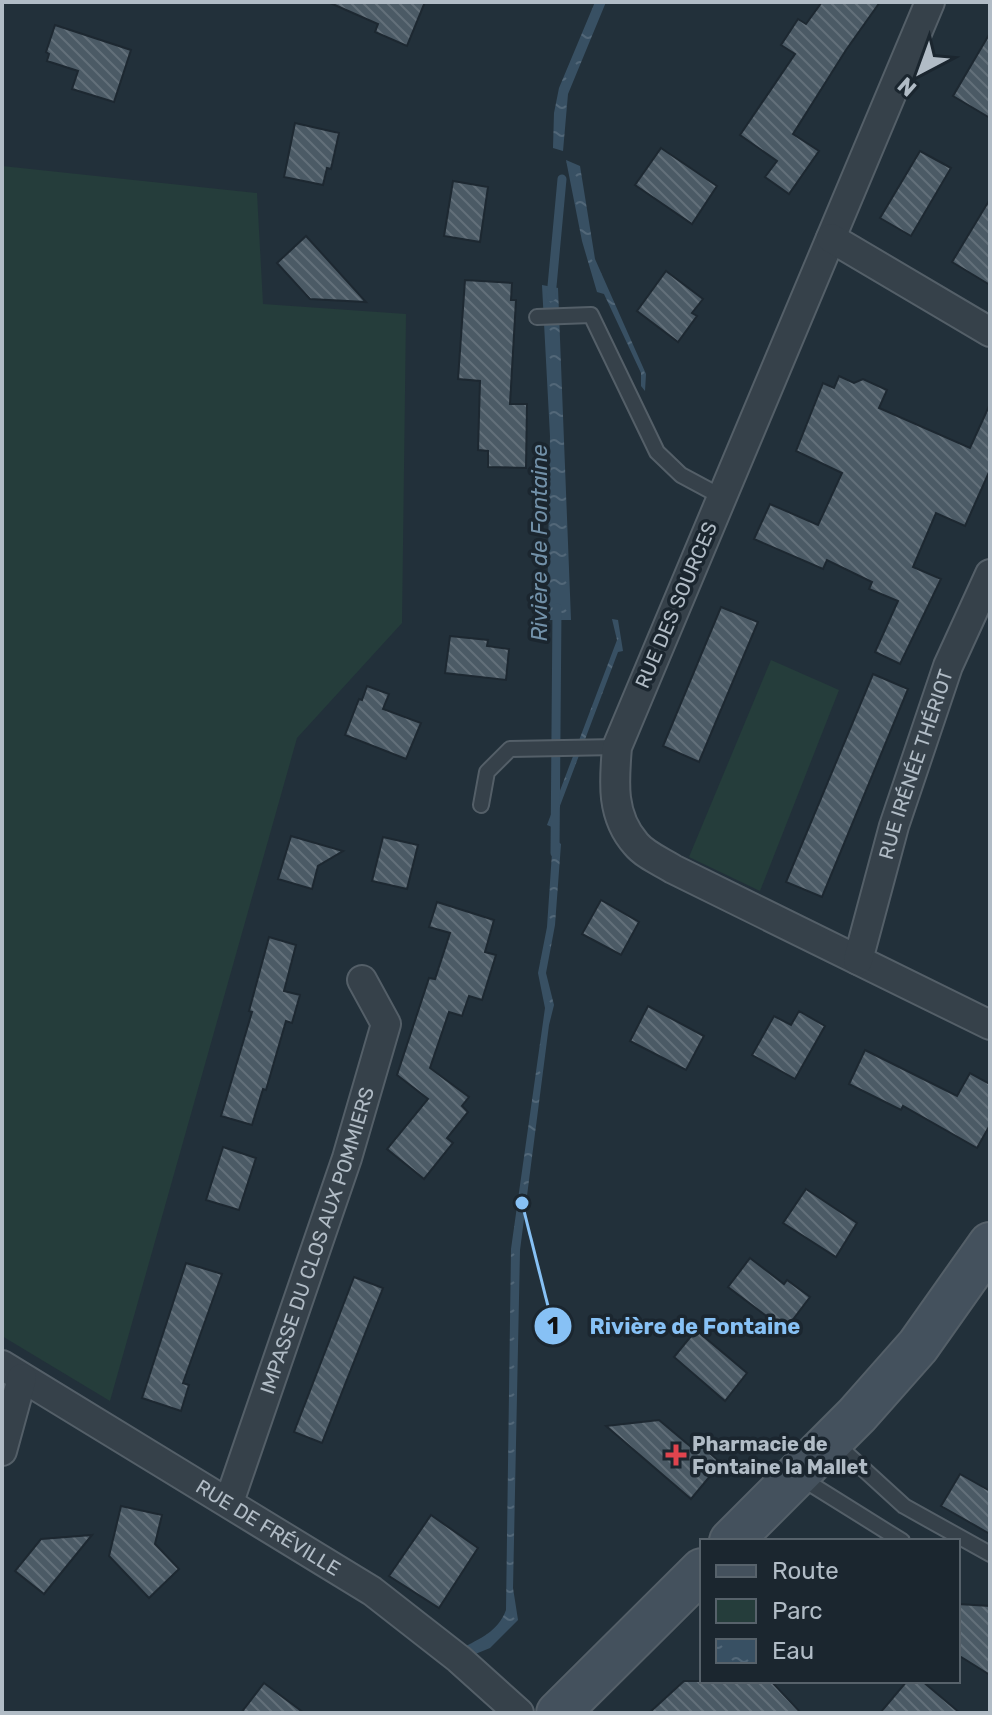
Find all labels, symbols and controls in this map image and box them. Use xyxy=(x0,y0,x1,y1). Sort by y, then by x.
north arrow xyxy=(880,32,960,112)
text: N xyxy=(892,71,922,102)
water label: Rivière de Fontaine xyxy=(526,444,553,642)
street label: RUE DES SOURCES xyxy=(630,518,722,692)
street label: RUE IRÉNÉE THÉRIOT xyxy=(874,666,958,862)
street label: IMPASSE DU CLOS AUX POMMIERS xyxy=(255,1084,379,1397)
callout: Rivière de Fontaine xyxy=(533,1303,816,1349)
text: 1 xyxy=(547,1312,559,1340)
text: Rivière de Fontaine xyxy=(590,1313,800,1340)
place label: Pharmacie de Fontaine la Mallet xyxy=(692,1432,868,1479)
marker: Pharmacie de Fontaine la Mallet xyxy=(667,1446,685,1464)
street label: RUE DE FRÉVILLE xyxy=(192,1474,345,1581)
legend xyxy=(700,1539,960,1683)
text: Route xyxy=(772,1557,839,1585)
text: Parc xyxy=(772,1597,823,1625)
text: Eau xyxy=(772,1637,814,1665)

